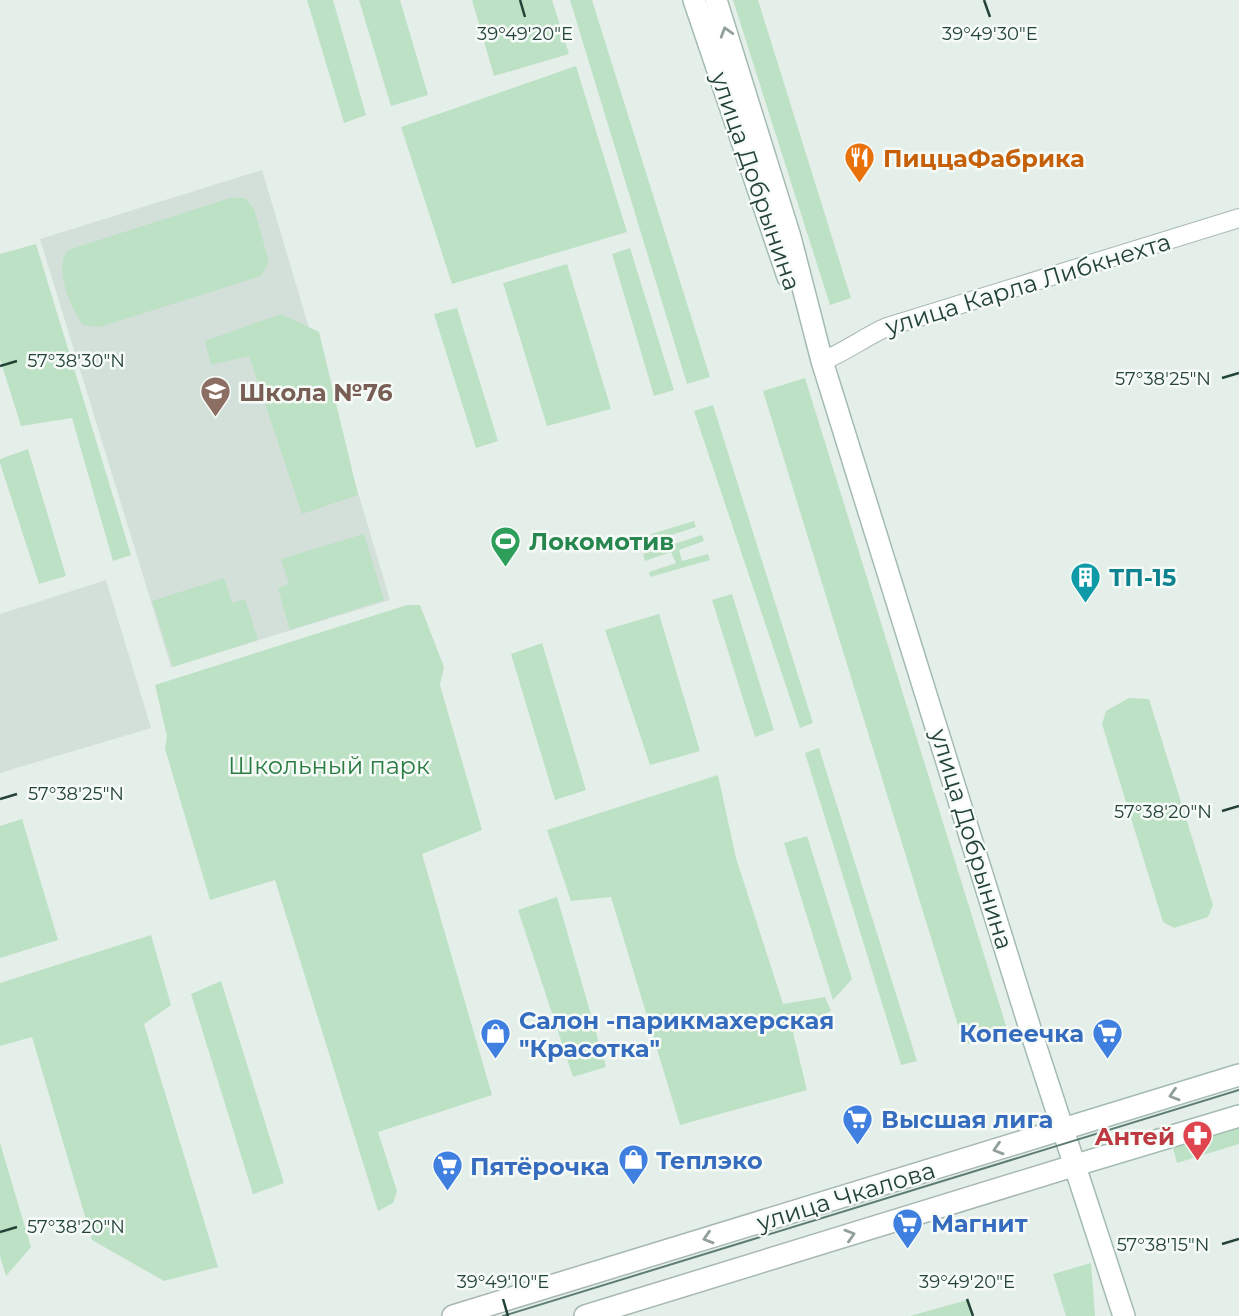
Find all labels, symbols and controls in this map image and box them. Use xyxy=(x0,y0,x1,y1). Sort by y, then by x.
text: 39°49'20"E xyxy=(477,23,573,45)
text: 39°49'30"E xyxy=(942,23,1038,45)
one-way arrow xyxy=(720,26,735,38)
street label: улица Добрынина xyxy=(705,67,807,294)
restaurant icon: ПиццаФабрика xyxy=(843,141,877,185)
place label: ПиццаФабрика xyxy=(883,144,1085,173)
street label: улица Карла Либкнехта xyxy=(881,227,1174,342)
text: 57°38'30"N xyxy=(27,350,125,372)
text: 57°38'25"N xyxy=(1115,368,1211,390)
school or university icon: Школа №76 xyxy=(199,375,233,419)
place label: Школа №76 xyxy=(239,378,393,407)
sports icon: Локомотив xyxy=(489,524,523,568)
place label: Локомотив xyxy=(529,527,674,556)
building icon: ТП-15 xyxy=(1069,560,1103,604)
place label: ТП-15 xyxy=(1109,563,1176,592)
street label: улица Добрынина xyxy=(924,724,1019,953)
park label: Школьный парк xyxy=(228,751,430,780)
text: 57°38'25"N xyxy=(28,783,124,805)
text: 57°38'20"N xyxy=(1114,801,1212,823)
place label: Салон -парикмахерская "Красотка" xyxy=(519,1006,834,1063)
supermarket icon: Копеечка xyxy=(1090,1016,1124,1060)
shop icon: Салон -парикмахерская "Красотка" xyxy=(479,1017,513,1061)
place label: Копеечка xyxy=(959,1019,1084,1048)
one-way arrow xyxy=(1168,1087,1180,1102)
supermarket icon: Высшая лига xyxy=(841,1102,875,1146)
place label: Высшая лига xyxy=(881,1105,1053,1134)
pharmacy icon: Антей xyxy=(1181,1119,1215,1163)
place label: Антей xyxy=(1094,1122,1175,1151)
one-way arrow xyxy=(992,1141,1005,1155)
shop icon: Теплэко xyxy=(616,1143,650,1187)
place label: Теплэко xyxy=(656,1146,763,1175)
supermarket icon: Пятёрочка xyxy=(430,1149,464,1193)
place label: Пятёрочка xyxy=(470,1152,610,1181)
street label: улица Чкалова xyxy=(752,1155,939,1237)
supermarket icon: Магнит xyxy=(891,1206,925,1250)
place label: Магнит xyxy=(931,1209,1028,1238)
text: 57°38'20"N xyxy=(27,1216,125,1238)
one-way arrow xyxy=(843,1228,855,1243)
one-way arrow xyxy=(702,1230,714,1244)
text: 57°38'15"N xyxy=(1117,1234,1209,1256)
text: 39°49'10"E xyxy=(457,1271,549,1293)
text: 39°49'20"E xyxy=(919,1271,1015,1293)

